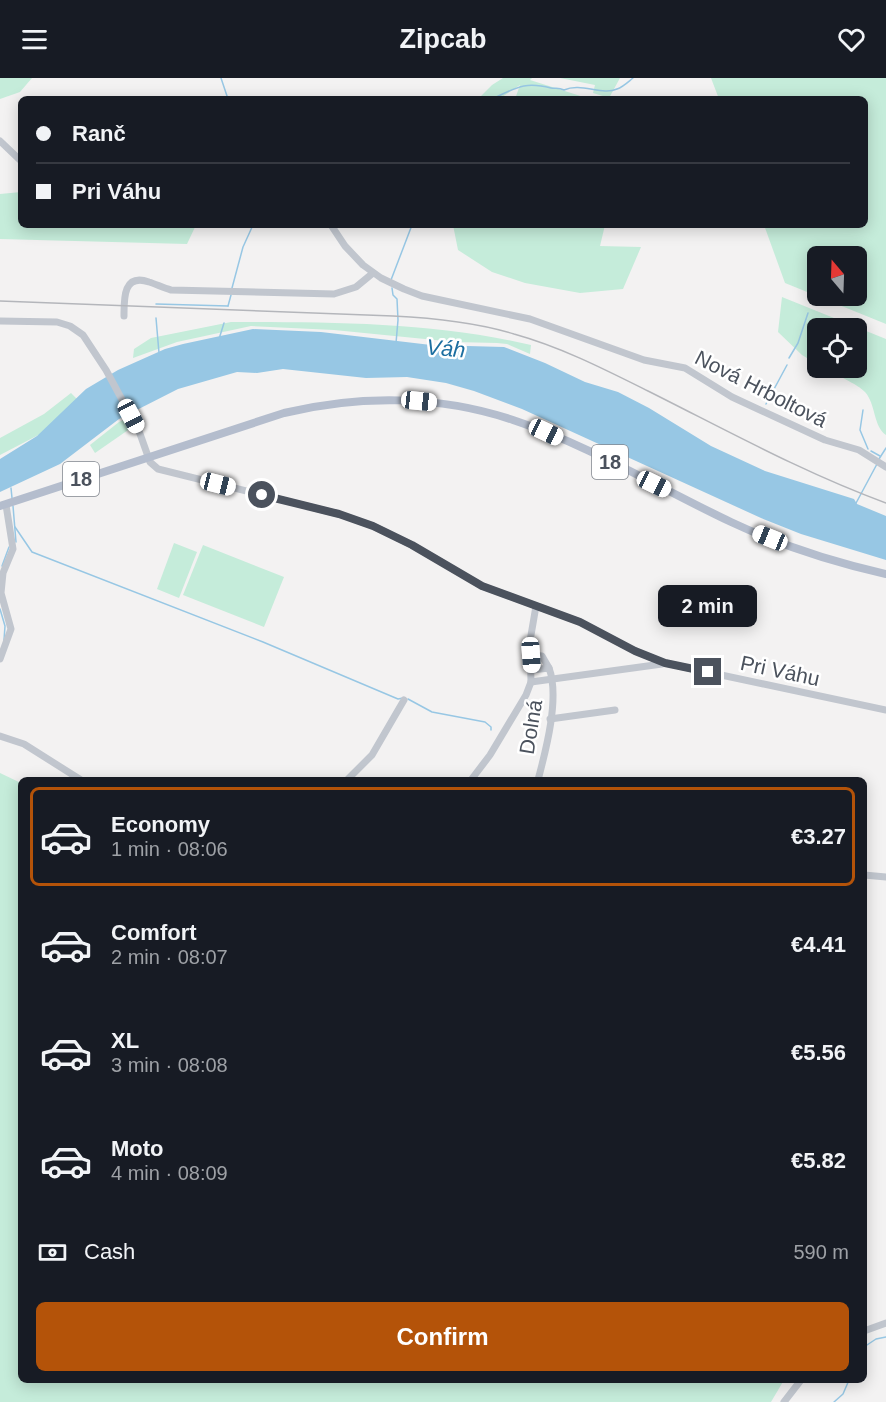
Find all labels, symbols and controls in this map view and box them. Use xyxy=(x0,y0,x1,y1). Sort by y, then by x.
icon: menu xyxy=(18,23,51,56)
icon: heart xyxy=(835,23,868,56)
text: Zipcab xyxy=(399,24,487,54)
text: Ranč xyxy=(72,121,126,146)
text: Pri Váhu xyxy=(72,179,161,204)
north arrow xyxy=(807,246,867,306)
map controls xyxy=(807,246,867,378)
button: locate xyxy=(807,318,867,378)
water label: Váh xyxy=(425,334,467,363)
street label: Nová Hrboltová xyxy=(692,345,831,432)
car xyxy=(400,390,438,412)
car xyxy=(115,396,147,436)
car xyxy=(526,416,566,448)
road number: 18 xyxy=(592,445,628,479)
road number: 18 xyxy=(63,462,99,496)
car xyxy=(634,468,674,500)
car xyxy=(198,471,238,497)
route start xyxy=(248,481,275,508)
car xyxy=(750,523,790,553)
callout: 2 min xyxy=(658,585,758,627)
text: 2 min xyxy=(681,595,734,617)
car xyxy=(521,636,541,674)
street label: Pri Váhu xyxy=(738,651,822,690)
route end xyxy=(694,658,721,685)
street label: Dolná xyxy=(515,698,546,756)
icon: car xyxy=(39,810,93,864)
text: Economy xyxy=(111,812,210,837)
text: €3.27 xyxy=(791,824,846,849)
text: 1 min · 08:06 xyxy=(111,838,228,860)
icon: car xyxy=(39,918,93,972)
text: Comfort xyxy=(111,920,197,945)
text: €4.41 xyxy=(791,932,846,957)
text: 2 min · 08:07 xyxy=(111,946,228,968)
icon: car xyxy=(39,1026,93,1080)
text: XL xyxy=(111,1028,139,1053)
text: €5.56 xyxy=(791,1040,846,1065)
text: 3 min · 08:08 xyxy=(111,1054,228,1076)
icon: car xyxy=(39,1134,93,1188)
text: Moto xyxy=(111,1136,164,1161)
text: €5.82 xyxy=(791,1148,846,1173)
text: 4 min · 08:09 xyxy=(111,1162,228,1184)
icon: cash xyxy=(36,1236,69,1269)
text: Cash xyxy=(84,1239,135,1264)
text: 590 m xyxy=(793,1241,849,1263)
button: Confirm xyxy=(36,1302,849,1371)

